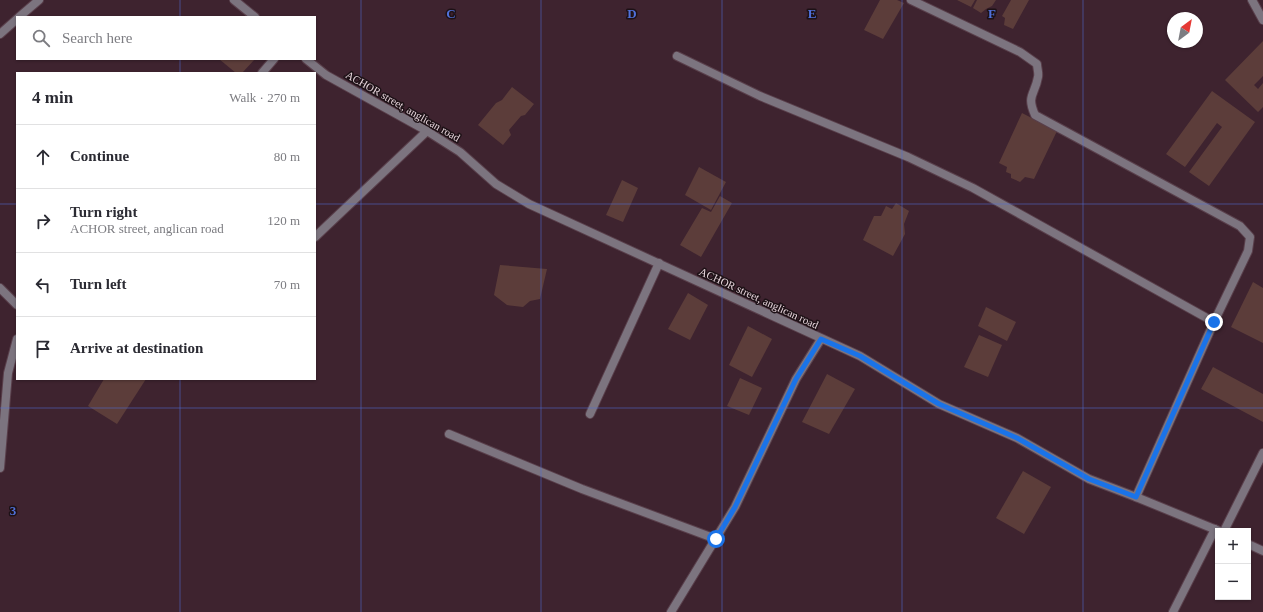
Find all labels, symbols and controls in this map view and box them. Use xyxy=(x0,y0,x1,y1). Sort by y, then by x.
text: C xyxy=(446,6,456,21)
text: D xyxy=(627,6,637,21)
text: E xyxy=(808,6,816,21)
text: F xyxy=(988,6,996,21)
north arrow xyxy=(1167,12,1203,48)
search box xyxy=(16,16,316,60)
icon: search xyxy=(30,27,52,49)
text: Search here xyxy=(62,30,132,46)
street label: ACHOR street, anglican road xyxy=(344,68,463,144)
text: 4 min xyxy=(32,88,73,107)
text: Walk · 270 m xyxy=(229,90,300,105)
icon: ahead xyxy=(32,146,54,168)
text: Continue xyxy=(70,148,129,164)
text: 80 m xyxy=(274,149,300,164)
text: Turn right xyxy=(70,204,137,220)
icon: right xyxy=(32,210,54,232)
text: 120 m xyxy=(267,213,300,228)
text: ACHOR street, anglican road xyxy=(70,221,224,236)
street label: ACHOR street, anglican road xyxy=(697,265,821,331)
icon: left xyxy=(32,274,54,296)
text: Turn left xyxy=(70,276,127,292)
text: 70 m xyxy=(274,277,300,292)
route end xyxy=(1205,313,1223,331)
icon: arrive xyxy=(32,338,54,360)
text: Arrive at destination xyxy=(70,340,203,356)
text: 3 xyxy=(10,503,17,518)
map controls xyxy=(1215,528,1251,600)
button: + xyxy=(1215,528,1251,564)
route start xyxy=(707,530,725,548)
button: − xyxy=(1215,564,1251,600)

